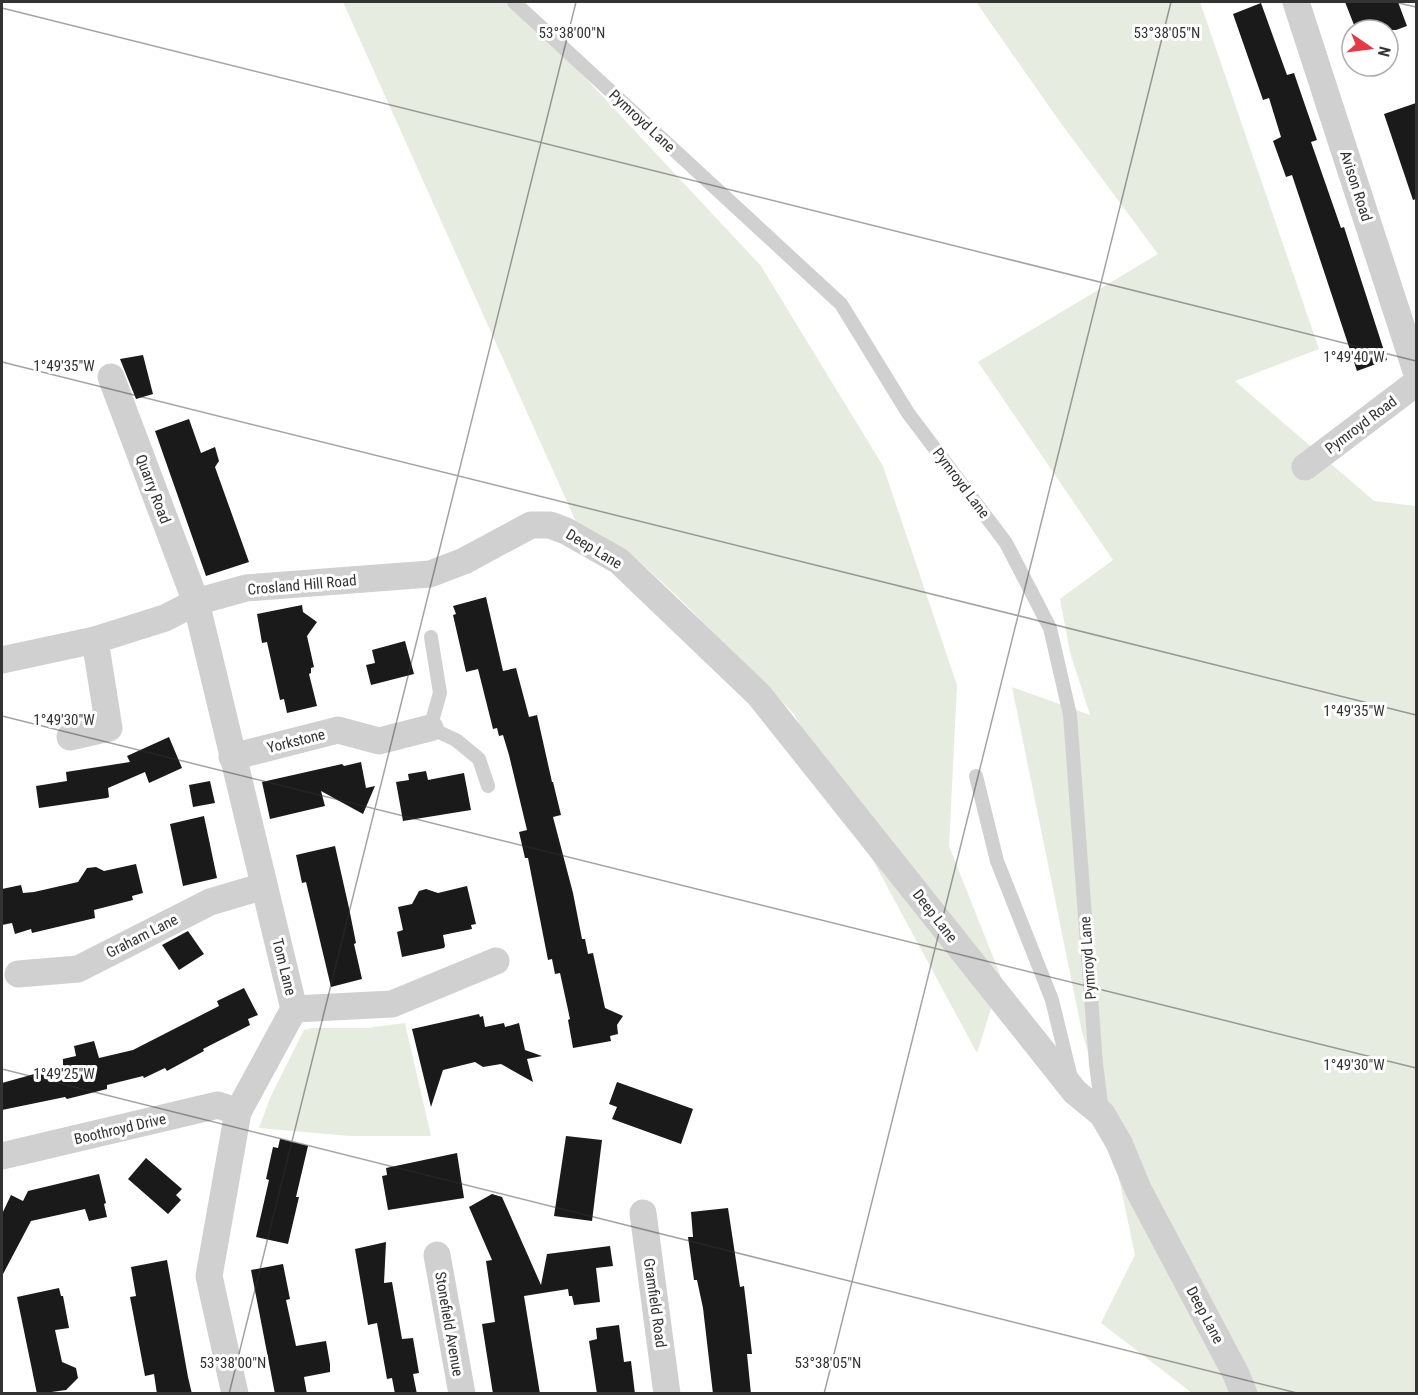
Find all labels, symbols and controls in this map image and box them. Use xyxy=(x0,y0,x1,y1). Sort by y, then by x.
north arrow xyxy=(1340,18,1400,78)
text: 53°38'00"N xyxy=(539,24,605,42)
text: 53°38'05"N xyxy=(1134,24,1200,42)
text: N xyxy=(1374,44,1394,59)
street label: Pymroyd Lane xyxy=(605,86,679,156)
street label: Avison Road xyxy=(1336,148,1376,224)
text: 1°49'40"W xyxy=(1323,348,1385,366)
text: 1°49'35"W xyxy=(33,357,95,375)
street label: Pymroyd Road xyxy=(1322,392,1400,458)
street label: Pymroyd Lane xyxy=(929,444,993,522)
street label: Quarry Road xyxy=(132,452,174,526)
street label: Deep Lane xyxy=(563,525,625,573)
street label: Crosland Hill Road xyxy=(247,571,357,599)
text: 1°49'35"W xyxy=(1323,702,1385,720)
text: 1°49'30"W xyxy=(33,711,95,729)
street label: Yorkstone xyxy=(265,725,327,757)
street label: Deep Lane xyxy=(909,886,961,946)
street label: Graham Lane xyxy=(103,910,181,962)
street label: Pymroyd Lane xyxy=(1076,916,1100,1000)
street label: Tom Lane xyxy=(268,937,300,997)
text: 1°49'30"W xyxy=(1323,1056,1385,1074)
text: 1°49'25"W xyxy=(33,1065,95,1083)
street label: Boothroyd Drive xyxy=(72,1110,168,1148)
street label: Gramfield Road xyxy=(640,1257,670,1349)
street label: Stonefield Avenue xyxy=(431,1270,467,1378)
street label: Deep Lane xyxy=(1182,1283,1228,1347)
text: 53°38'00"N xyxy=(200,1354,266,1372)
text: 53°38'05"N xyxy=(795,1354,861,1372)

